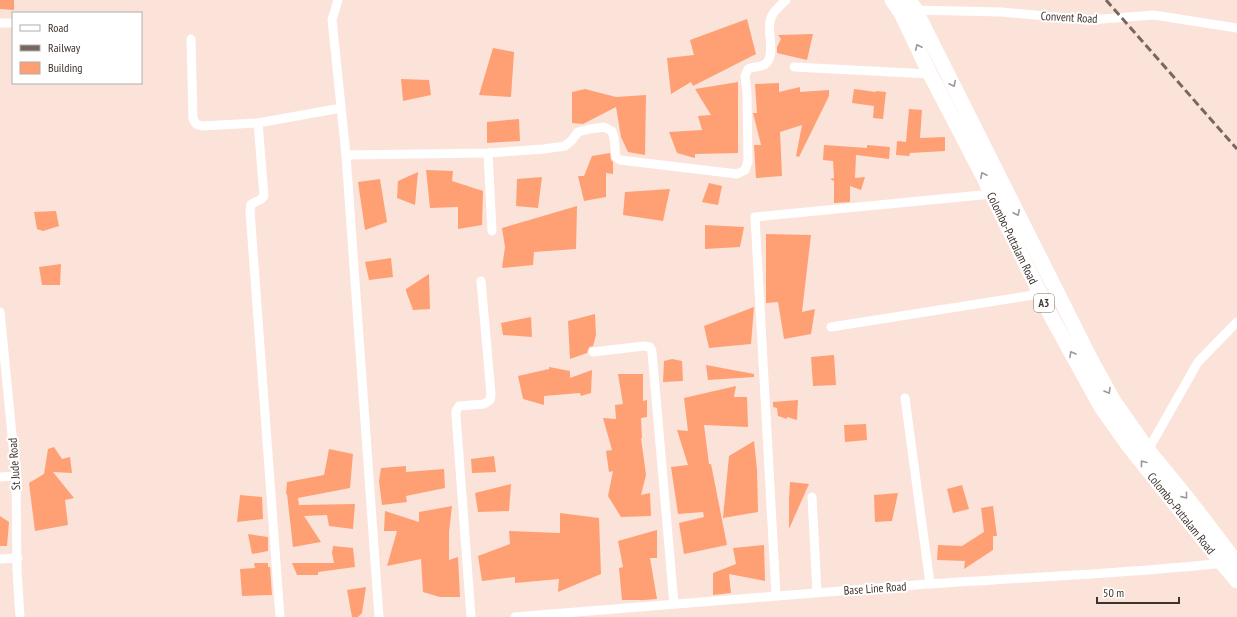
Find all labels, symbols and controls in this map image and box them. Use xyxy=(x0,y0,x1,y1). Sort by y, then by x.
street label: Convent Road xyxy=(1040,8,1098,26)
legend xyxy=(12,12,142,84)
text: Road xyxy=(48,20,68,35)
text: Railway xyxy=(48,40,81,55)
one-way arrow xyxy=(915,43,923,51)
text: Building xyxy=(48,60,83,75)
one-way arrow xyxy=(948,80,956,87)
one-way arrow xyxy=(980,172,988,179)
street label: Colombo-Puttalam Road xyxy=(984,189,1042,286)
one-way arrow xyxy=(1012,209,1020,216)
road number: A3 xyxy=(1034,294,1054,312)
one-way arrow xyxy=(1069,351,1077,358)
one-way arrow xyxy=(1104,387,1111,394)
street label: St Jude Road xyxy=(5,437,23,491)
one-way arrow xyxy=(1140,460,1147,467)
street label: Colombo-Puttalam Road xyxy=(1145,469,1219,557)
one-way arrow xyxy=(1181,491,1188,498)
street label: Base Line Road xyxy=(843,578,907,598)
scale bar xyxy=(1097,579,1179,605)
text: 50 m xyxy=(1103,585,1124,600)

